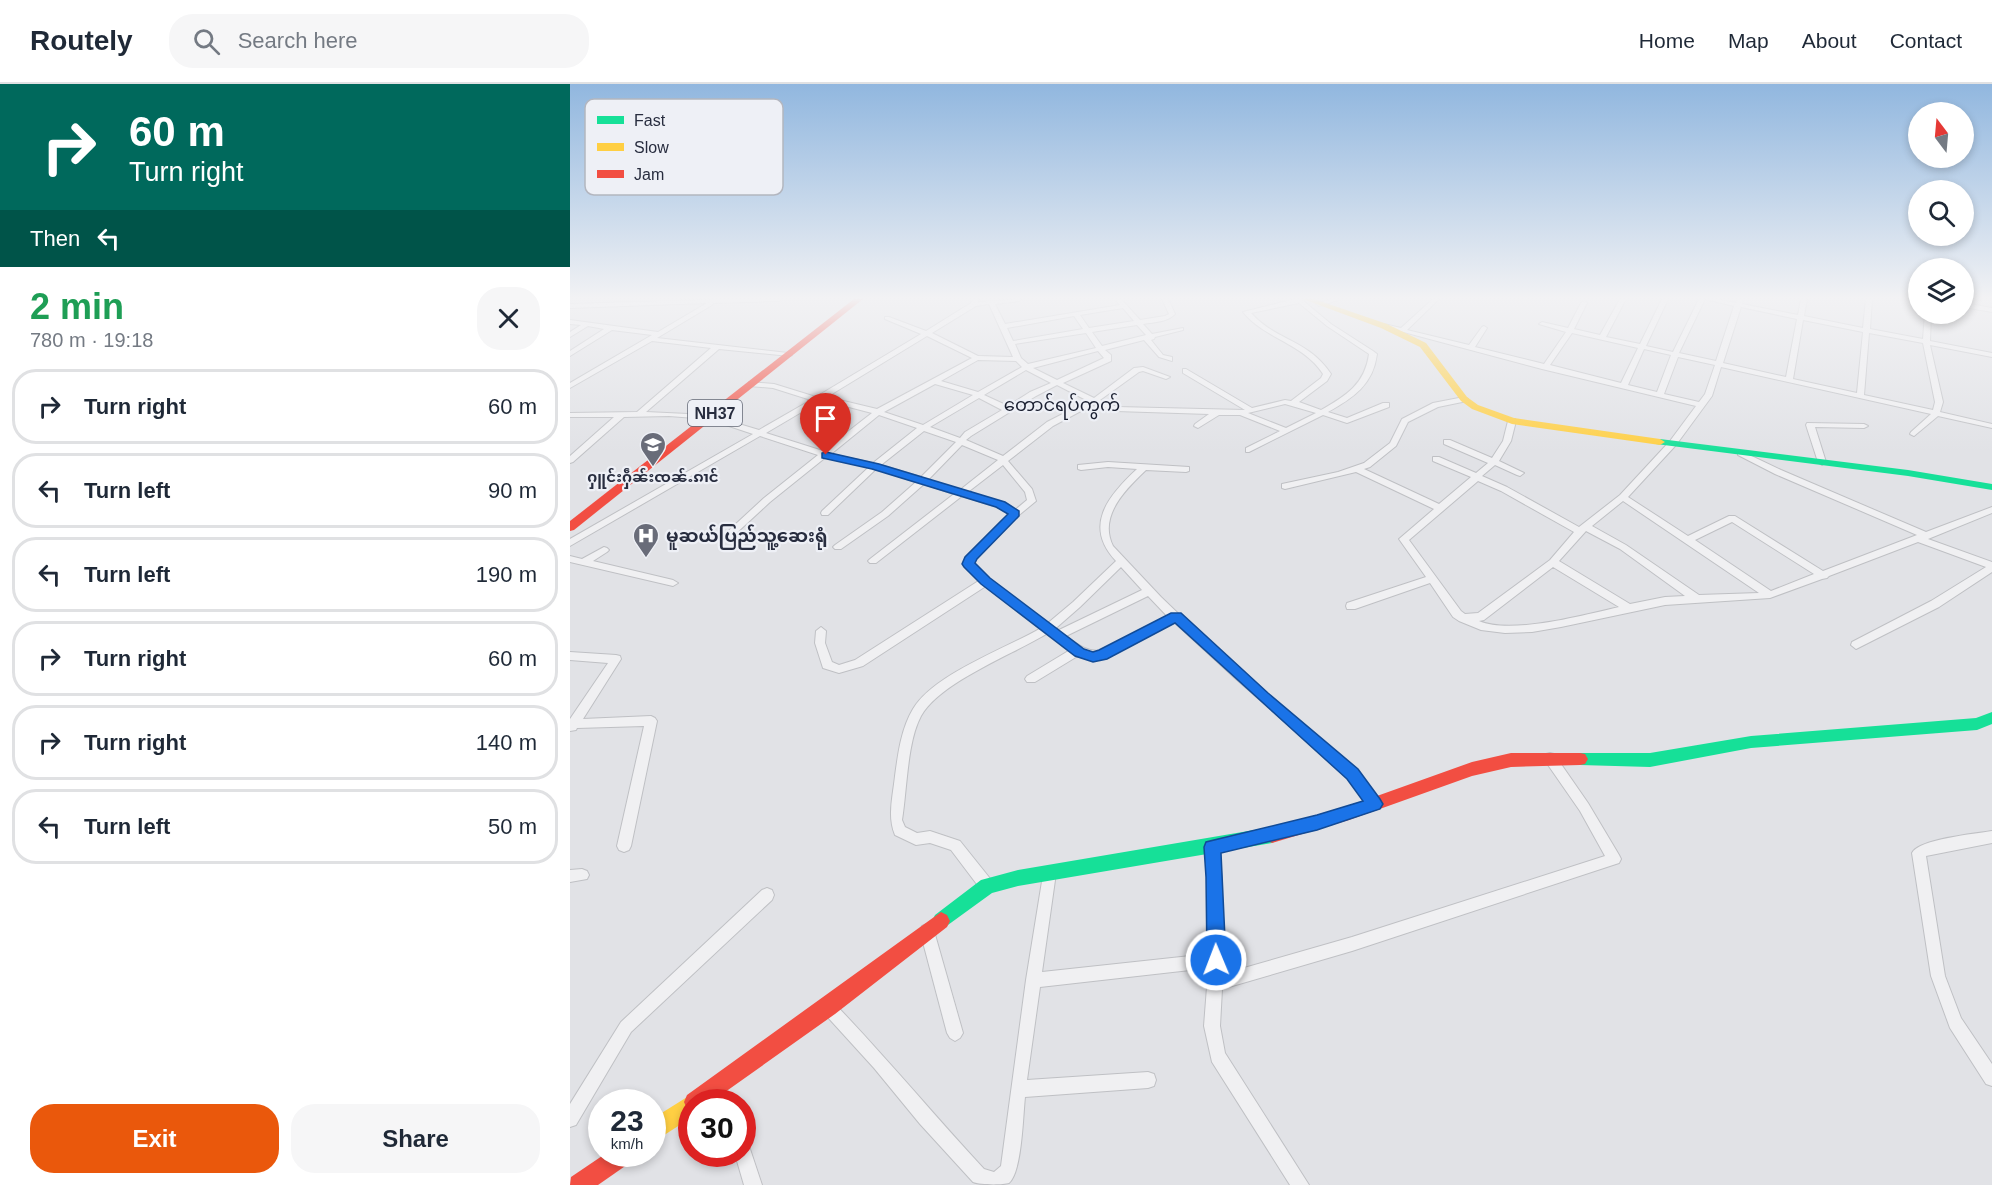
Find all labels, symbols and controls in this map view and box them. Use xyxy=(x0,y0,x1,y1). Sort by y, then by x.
search box xyxy=(169,14,589,68)
text: Routely xyxy=(30,25,133,56)
icon: search xyxy=(190,25,223,58)
text: Search here xyxy=(238,28,358,53)
text: Home xyxy=(1639,29,1695,52)
text: Map xyxy=(1728,29,1769,52)
text: About xyxy=(1802,29,1857,52)
text: Contact xyxy=(1890,29,1962,52)
legend xyxy=(585,99,783,195)
north arrow xyxy=(1908,102,1974,168)
map controls xyxy=(1908,102,1974,324)
icon: right xyxy=(30,108,108,186)
text: 60 m xyxy=(129,108,225,155)
text: Fast xyxy=(634,112,666,129)
text: Slow xyxy=(634,139,669,156)
text: Turn right xyxy=(129,157,244,187)
text: Jam xyxy=(634,166,664,183)
button: search xyxy=(1908,180,1974,246)
icon: left xyxy=(92,222,125,255)
text: Then xyxy=(30,226,80,251)
button: layers xyxy=(1908,258,1974,324)
text: 2 min xyxy=(30,286,124,327)
button: close xyxy=(477,287,540,350)
text: 780 m · 19:18 xyxy=(30,329,153,351)
icon: right xyxy=(33,390,66,423)
district label: တောင်ရပ်ကွက် xyxy=(1004,392,1120,420)
pin xyxy=(800,393,851,455)
text: Turn right xyxy=(84,394,186,419)
text: 60 m xyxy=(488,394,537,419)
road number: NH37 xyxy=(688,400,742,426)
icon: arrive xyxy=(809,402,842,435)
school or university icon: ႁူင်းႁဵၼ်းၸၼ်ႉၵၢင် xyxy=(638,430,668,468)
place label: ႁူင်းႁဵၼ်းၸၼ်ႉၵၢင် xyxy=(587,467,719,489)
icon: left xyxy=(33,474,66,507)
text: Turn left xyxy=(84,478,170,503)
text: 90 m xyxy=(488,478,537,503)
hospital icon: မူဆယ်ပြည်သူ့ဆေးရုံ xyxy=(631,521,661,559)
place label: မူဆယ်ပြည်သူ့ဆေးရုံ xyxy=(666,524,828,550)
icon: left xyxy=(33,558,66,591)
text: Turn left xyxy=(84,562,170,587)
text: 190 m xyxy=(476,562,537,587)
icon: right xyxy=(33,642,66,675)
text: Turn right xyxy=(84,646,186,671)
text: 60 m xyxy=(488,646,537,671)
icon: right xyxy=(33,726,66,759)
text: Turn right xyxy=(84,730,186,755)
text: 140 m xyxy=(476,730,537,755)
icon: left xyxy=(33,810,66,843)
text: Turn left xyxy=(84,814,170,839)
text: 50 m xyxy=(488,814,537,839)
position arrow xyxy=(1184,928,1248,992)
speed limit sign: 30 xyxy=(678,1089,756,1167)
button: Exit xyxy=(30,1104,279,1173)
button: Share xyxy=(291,1104,540,1173)
text: 23 xyxy=(610,1104,644,1137)
text: km/h xyxy=(611,1135,643,1152)

